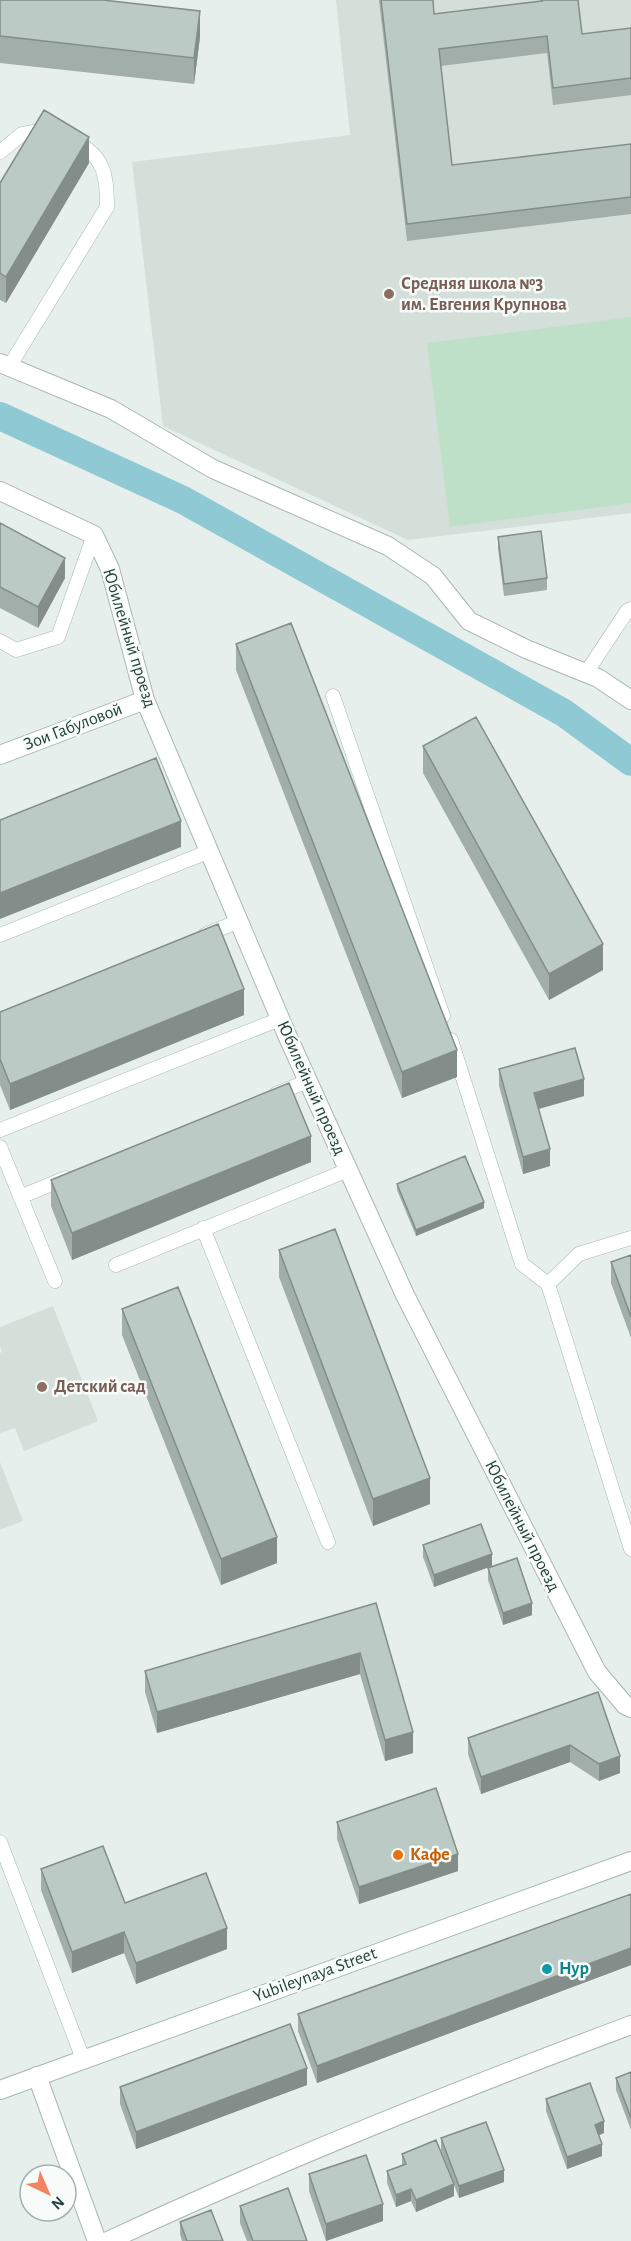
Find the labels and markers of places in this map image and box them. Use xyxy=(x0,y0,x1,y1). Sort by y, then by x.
place label: Средняя школа №3 им. Евгения Крупнова xyxy=(401,275,567,314)
marker: Средняя школа №3 им. Евгения Крупнова xyxy=(382,287,396,301)
place label: Детский сад xyxy=(54,1378,146,1396)
marker: Детский сад xyxy=(35,1380,49,1394)
place label: Кафе xyxy=(410,1846,450,1864)
marker: Кафе xyxy=(391,1848,405,1862)
place label: Нур xyxy=(559,1960,589,1978)
marker: Нур xyxy=(540,1962,554,1976)

